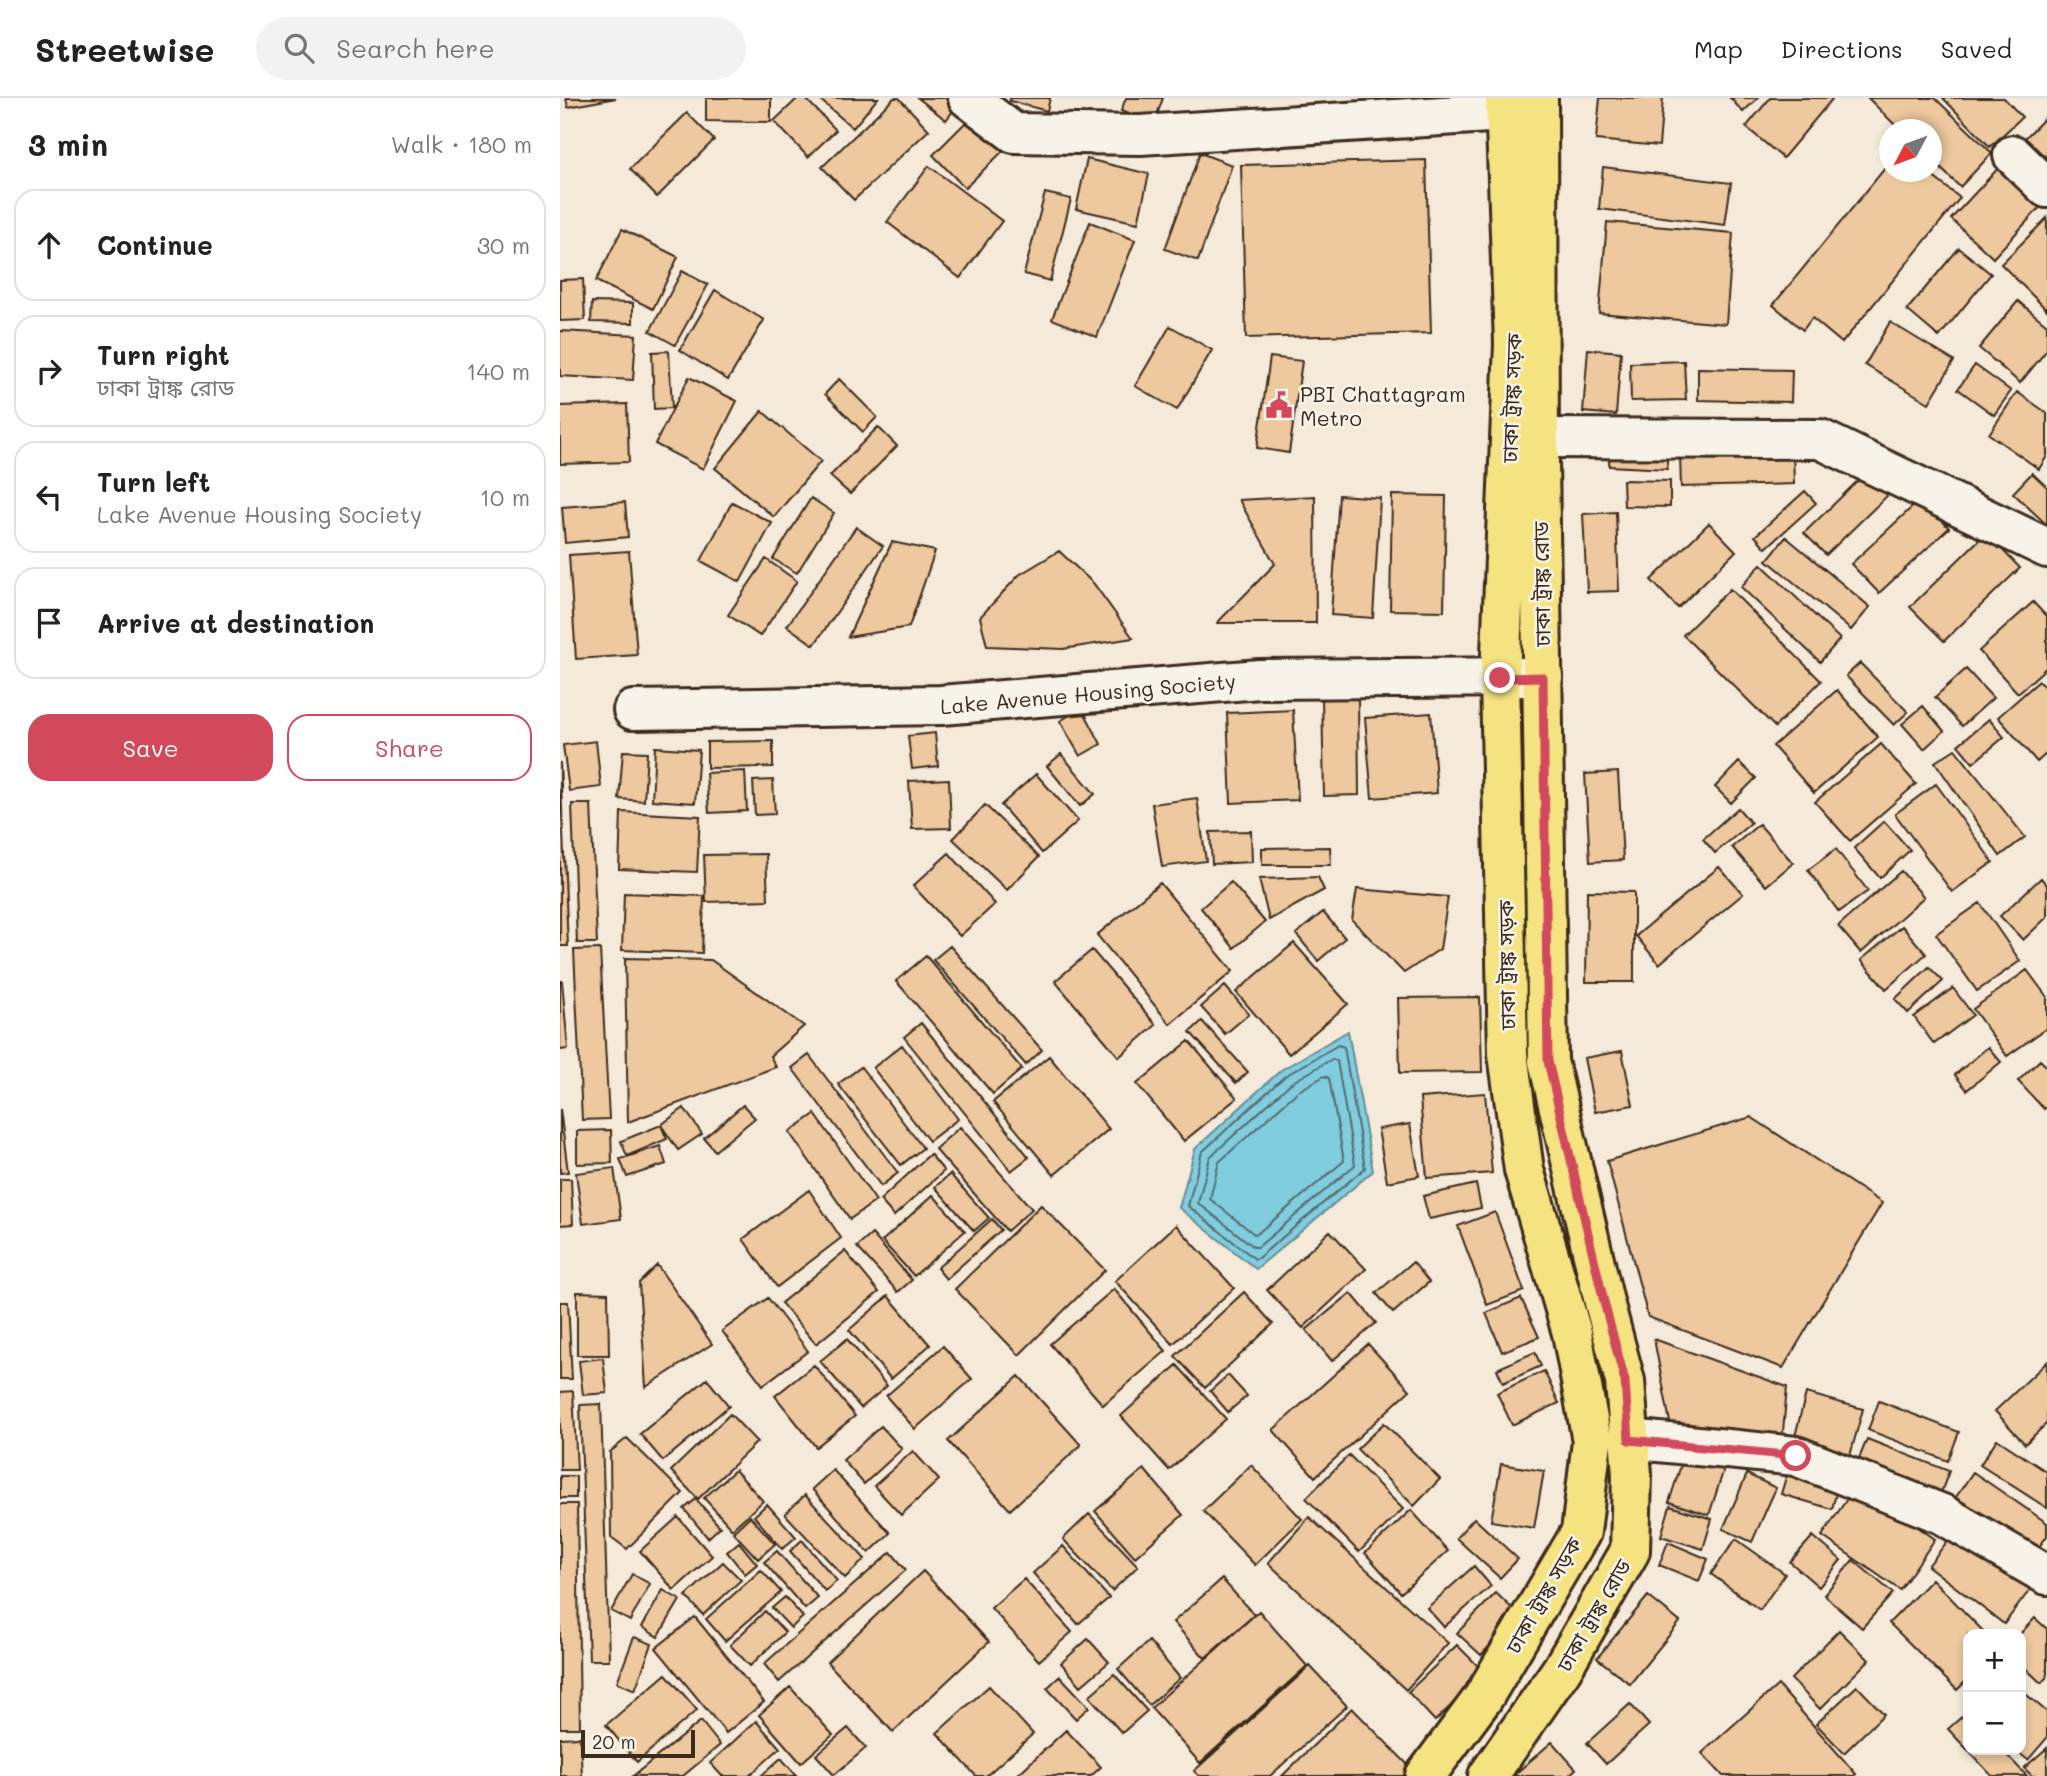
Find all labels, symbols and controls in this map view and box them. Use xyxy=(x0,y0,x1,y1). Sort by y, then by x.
search box xyxy=(256,17,746,80)
text: Streetwise xyxy=(35,27,214,70)
icon: search xyxy=(280,29,318,67)
text: Search here xyxy=(336,31,495,65)
text: Map xyxy=(1694,33,1743,64)
text: Directions xyxy=(1781,33,1903,64)
text: Saved xyxy=(1941,33,2012,64)
north arrow xyxy=(1879,119,1942,182)
text: 3 min xyxy=(28,124,108,164)
text: Walk · 180 m xyxy=(391,129,532,159)
icon: ahead xyxy=(30,226,68,264)
text: Continue xyxy=(97,228,213,262)
text: 30 m xyxy=(477,230,530,260)
street label: ঢাকা ট্রাঙ্ক সড়ক xyxy=(1495,332,1527,464)
text: Turn right xyxy=(97,338,230,372)
icon: right xyxy=(30,352,68,390)
text: 140 m xyxy=(466,356,530,386)
text: ঢাকা ট্রাঙ্ক রোড xyxy=(97,372,234,402)
place label: PBI Chattagram Metro xyxy=(1300,380,1466,431)
public building icon: PBI Chattagram Metro xyxy=(1264,390,1294,420)
text: Turn left xyxy=(97,465,210,499)
icon: left xyxy=(30,478,68,516)
text: 10 m xyxy=(480,482,530,512)
text: Lake Avenue Housing Society xyxy=(97,499,422,529)
street label: ঢাকা ট্রাঙ্ক রোড xyxy=(1526,520,1556,648)
icon: arrive xyxy=(30,604,68,642)
text: Arrive at destination xyxy=(97,606,374,640)
route end xyxy=(1484,662,1515,693)
street label: Lake Avenue Housing Society xyxy=(939,667,1237,719)
button: Save xyxy=(28,714,273,781)
button: Share xyxy=(287,714,532,781)
street label: ঢাকা ট্রাঙ্ক সড়ক xyxy=(1491,899,1521,1031)
route start xyxy=(1780,1440,1811,1471)
street label: ঢাকা ট্রাঙ্ক সড়ক xyxy=(1498,1531,1588,1659)
street label: ঢাকা ট্রাঙ্ক রোড xyxy=(1549,1553,1637,1677)
map controls xyxy=(1963,1629,2026,1755)
button: + xyxy=(1963,1629,2026,1692)
button: − xyxy=(1963,1692,2026,1755)
scale bar xyxy=(581,1727,695,1759)
text: 20 m xyxy=(592,1729,636,1754)

